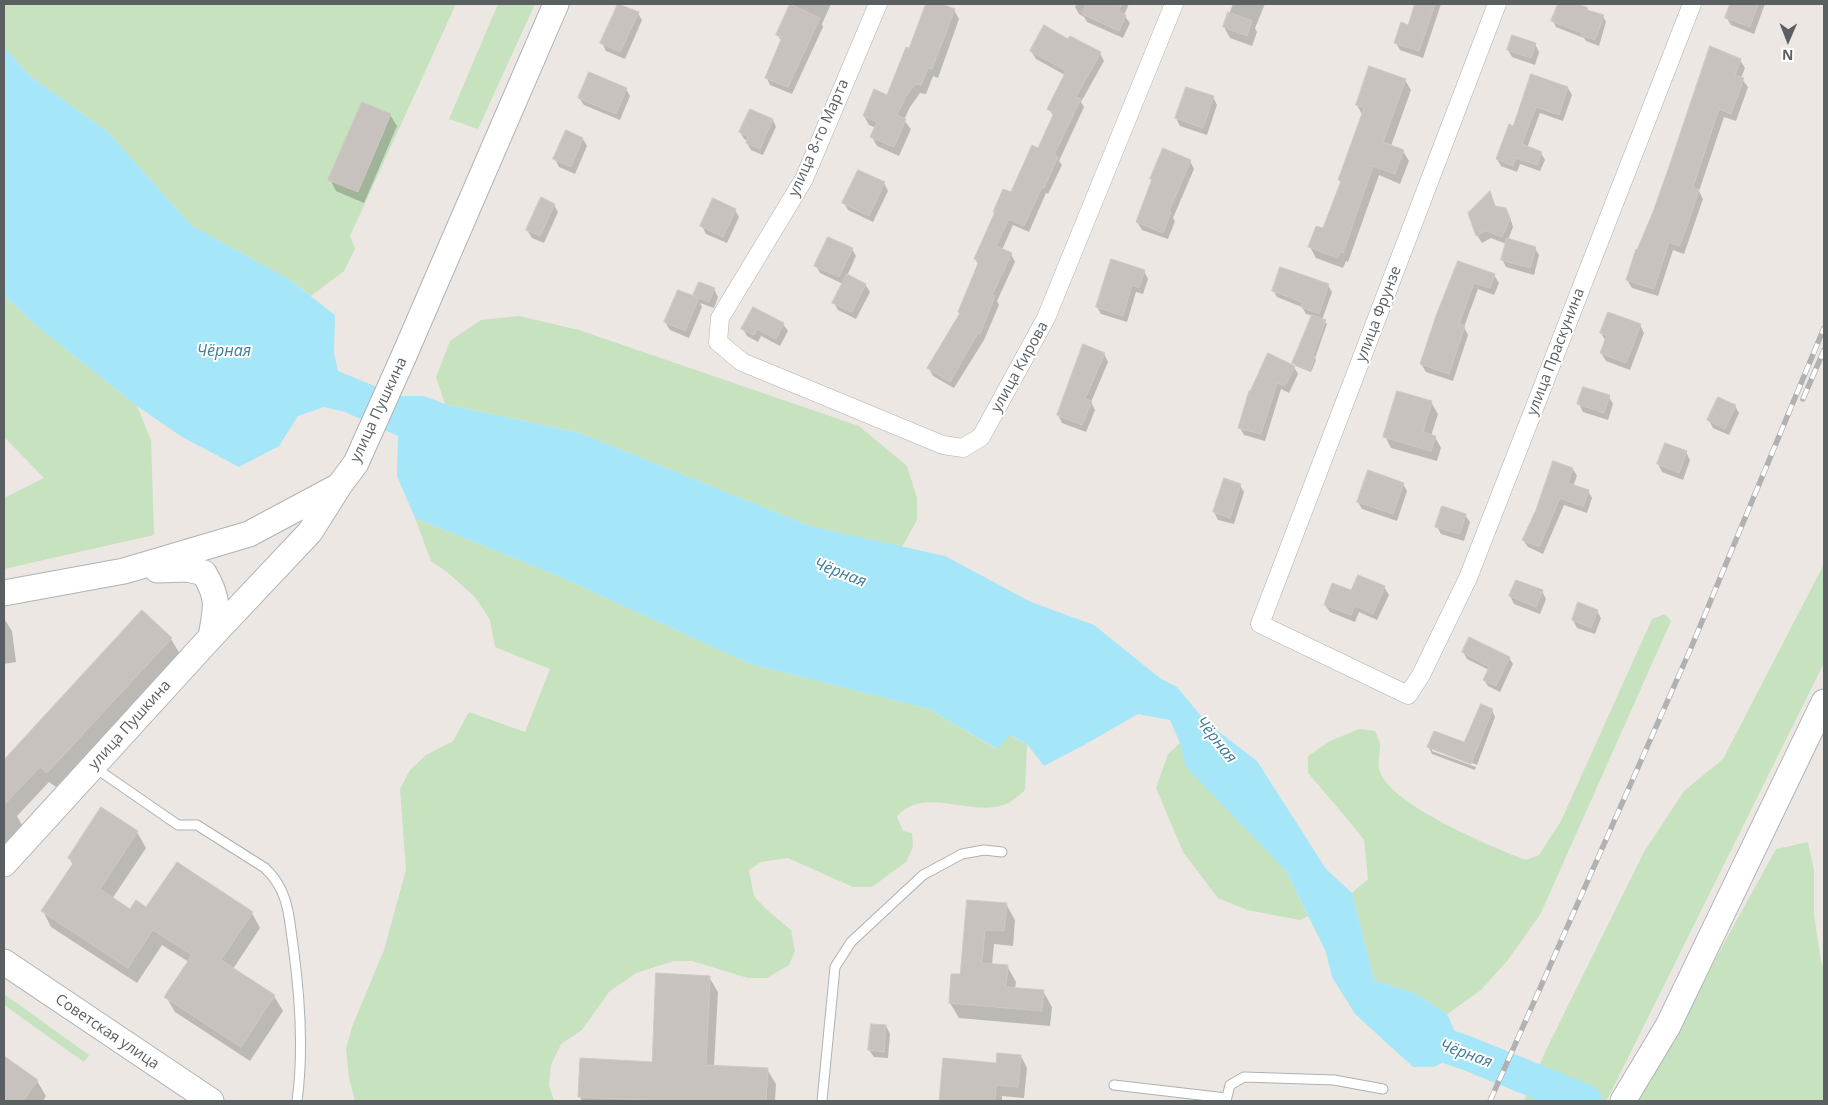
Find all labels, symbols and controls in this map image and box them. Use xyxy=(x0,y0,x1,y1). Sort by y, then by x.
north arrow xyxy=(1763,15,1813,65)
text: N xyxy=(1782,46,1794,65)
street label: улица 8-го Марта xyxy=(785,77,853,199)
street label: улица Фрунзе xyxy=(1352,264,1406,364)
street label: улица Праскунина xyxy=(1523,286,1589,418)
street label: улица Кирова xyxy=(988,318,1052,416)
water label: Чёрная xyxy=(197,341,251,361)
street label: улица Пушкина xyxy=(347,354,411,466)
water label: Чёрная xyxy=(811,554,869,592)
street label: улица Пушкина xyxy=(85,677,175,773)
water label: Чёрная xyxy=(1191,713,1241,767)
street label: Советская улица xyxy=(52,991,162,1073)
water label: Чёрная xyxy=(1437,1036,1495,1072)

